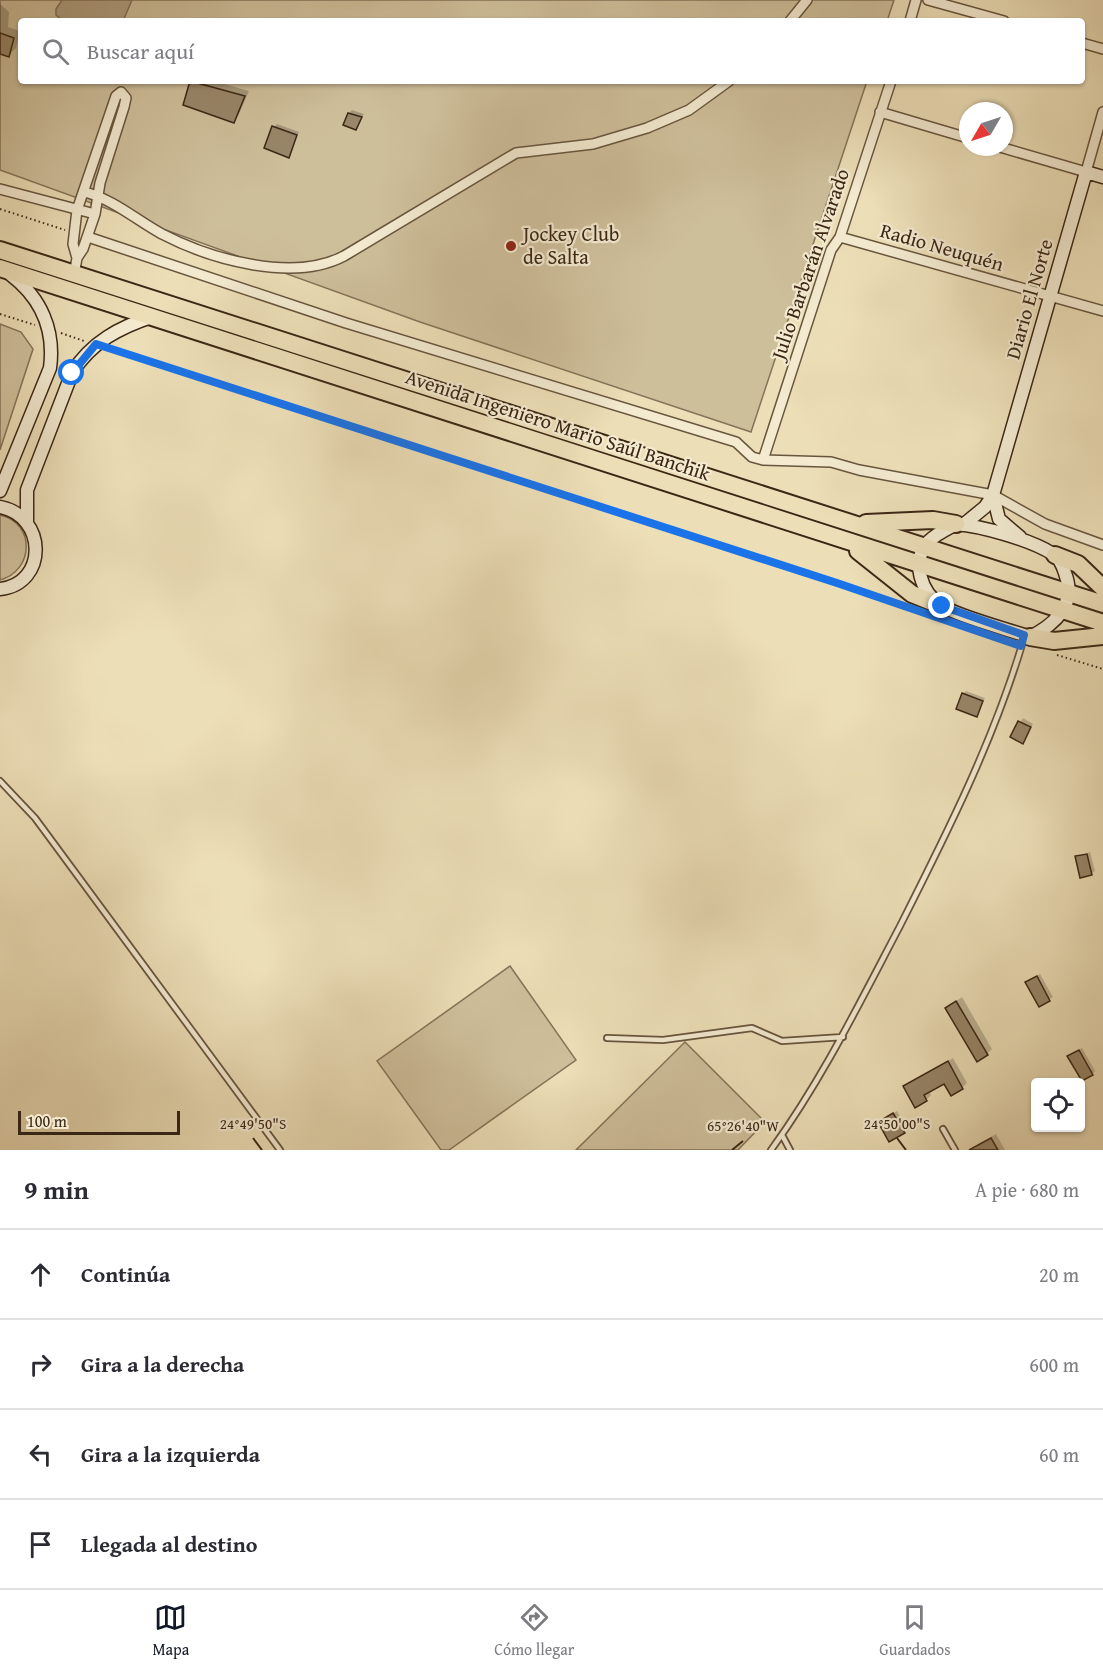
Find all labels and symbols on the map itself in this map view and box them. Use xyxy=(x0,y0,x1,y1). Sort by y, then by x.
north arrow xyxy=(959,102,1013,156)
street label: Julio Barbarán Alvarado xyxy=(762,164,856,366)
street label: Radio Neuquén xyxy=(877,215,1007,278)
place label: Jockey Club de Salta xyxy=(520,219,619,271)
street label: Diario El Norte xyxy=(998,235,1060,362)
marker: Jockey Club de Salta xyxy=(504,239,518,253)
route start xyxy=(58,359,84,385)
street label: Avenida Ingeniero Mario Saúl Banchik xyxy=(402,361,715,488)
route end xyxy=(928,592,954,618)
scale bar xyxy=(18,1108,180,1136)
text: 24°49'50"S xyxy=(220,1113,286,1134)
text: 24°50'00"S xyxy=(864,1113,930,1134)
text: 65°26'40"W xyxy=(707,1115,779,1136)

